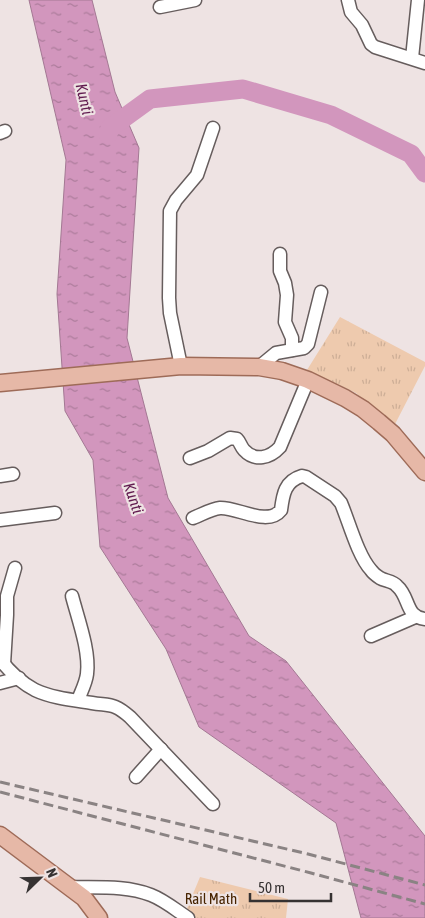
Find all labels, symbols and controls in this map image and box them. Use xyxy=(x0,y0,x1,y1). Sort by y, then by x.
water label: Kunti xyxy=(73,82,97,117)
water label: Kunti xyxy=(120,480,148,516)
north arrow xyxy=(15,853,65,903)
text: N xyxy=(43,866,61,880)
scale bar xyxy=(250,870,331,902)
text: 50 m xyxy=(258,879,285,896)
park label: Rail Math xyxy=(185,890,237,907)

